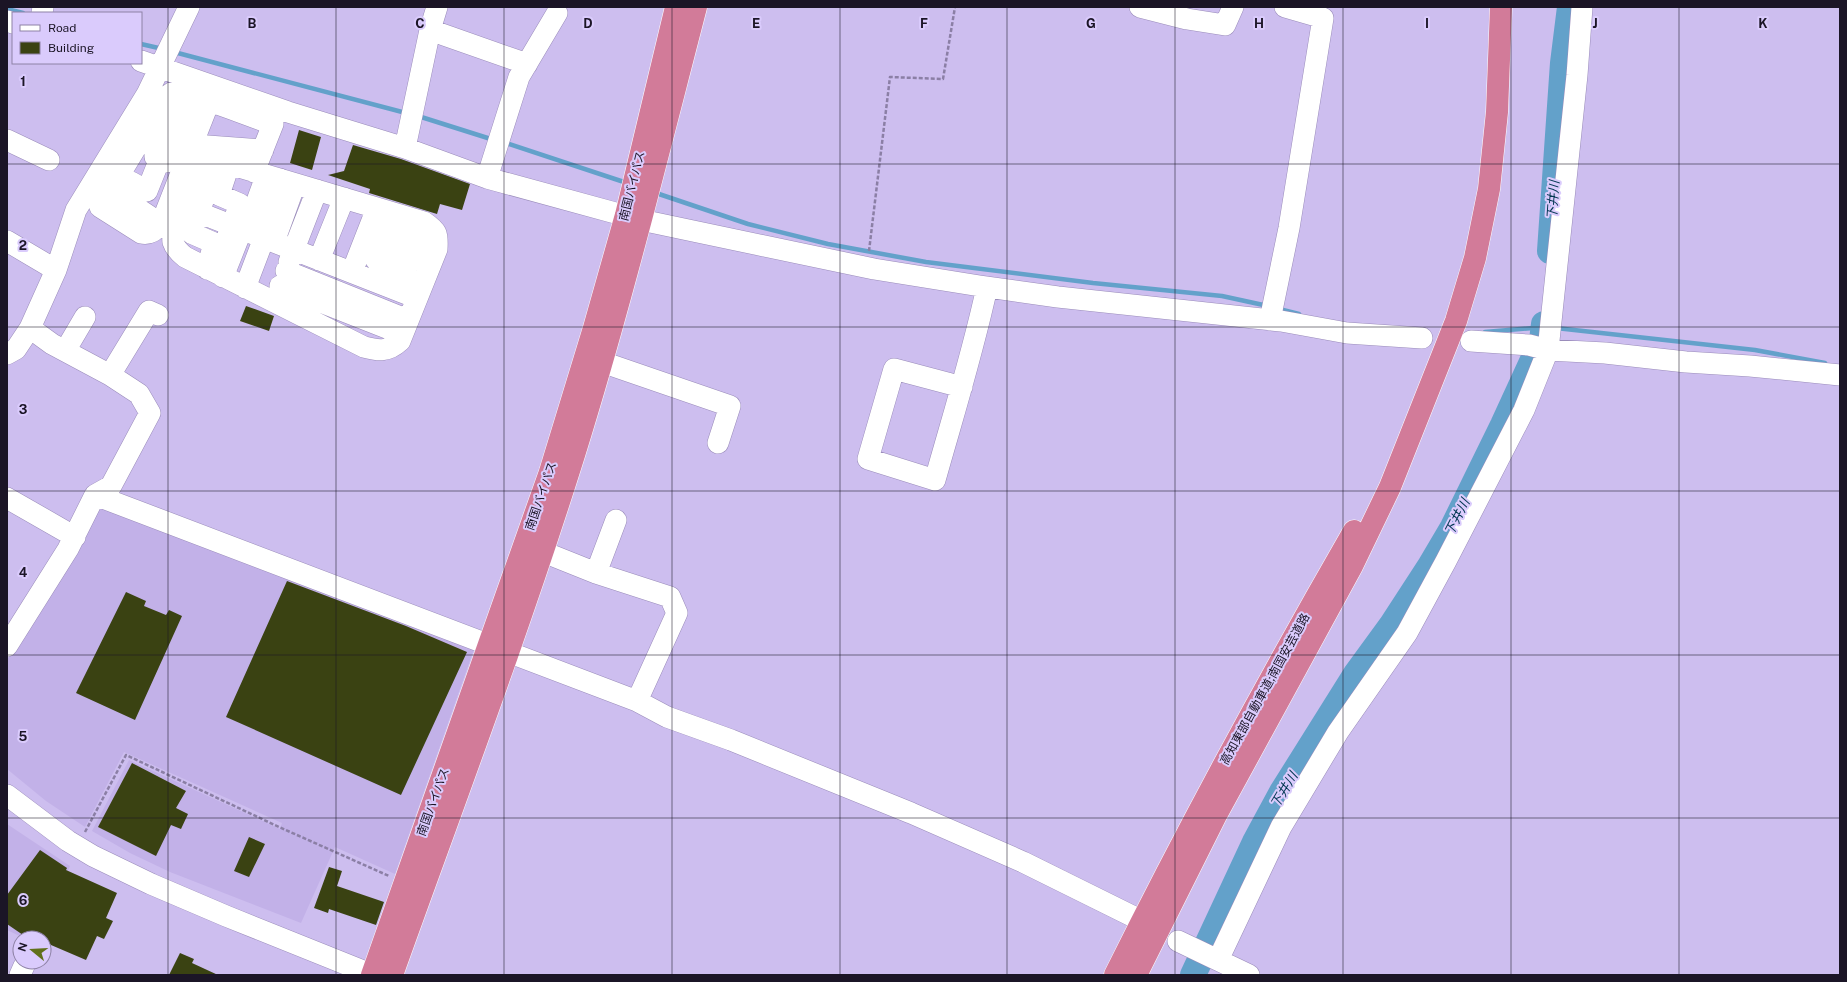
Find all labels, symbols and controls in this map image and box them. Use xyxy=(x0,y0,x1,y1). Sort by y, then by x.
legend xyxy=(12,12,142,64)
text: B xyxy=(248,16,257,31)
text: C xyxy=(415,16,425,31)
text: D xyxy=(583,16,593,31)
text: E xyxy=(752,16,760,31)
text: F xyxy=(920,16,928,31)
text: G xyxy=(1086,16,1096,31)
text: H xyxy=(1254,16,1264,31)
text: I xyxy=(1425,16,1429,31)
text: J xyxy=(1592,16,1598,31)
text: K xyxy=(1758,16,1768,31)
text: Road xyxy=(48,21,76,35)
text: Building xyxy=(48,41,94,55)
text: 1 xyxy=(20,74,26,89)
street label: 南国バイパス xyxy=(617,149,647,223)
water label: 下井川 xyxy=(1544,178,1562,220)
text: 2 xyxy=(19,238,27,253)
text: 3 xyxy=(19,402,28,417)
street label: 南国バイパス xyxy=(523,460,559,532)
water label: 下井川 xyxy=(1441,494,1473,538)
text: 4 xyxy=(19,565,28,580)
street label: 高知東部自動車道;南国安芸道路 xyxy=(1217,611,1313,767)
text: 5 xyxy=(19,729,28,744)
street label: 南国バイパス xyxy=(414,766,452,838)
water label: 下井川 xyxy=(1268,768,1301,811)
text: 6 xyxy=(19,893,28,908)
north arrow xyxy=(12,930,52,970)
text: N xyxy=(15,941,30,953)

